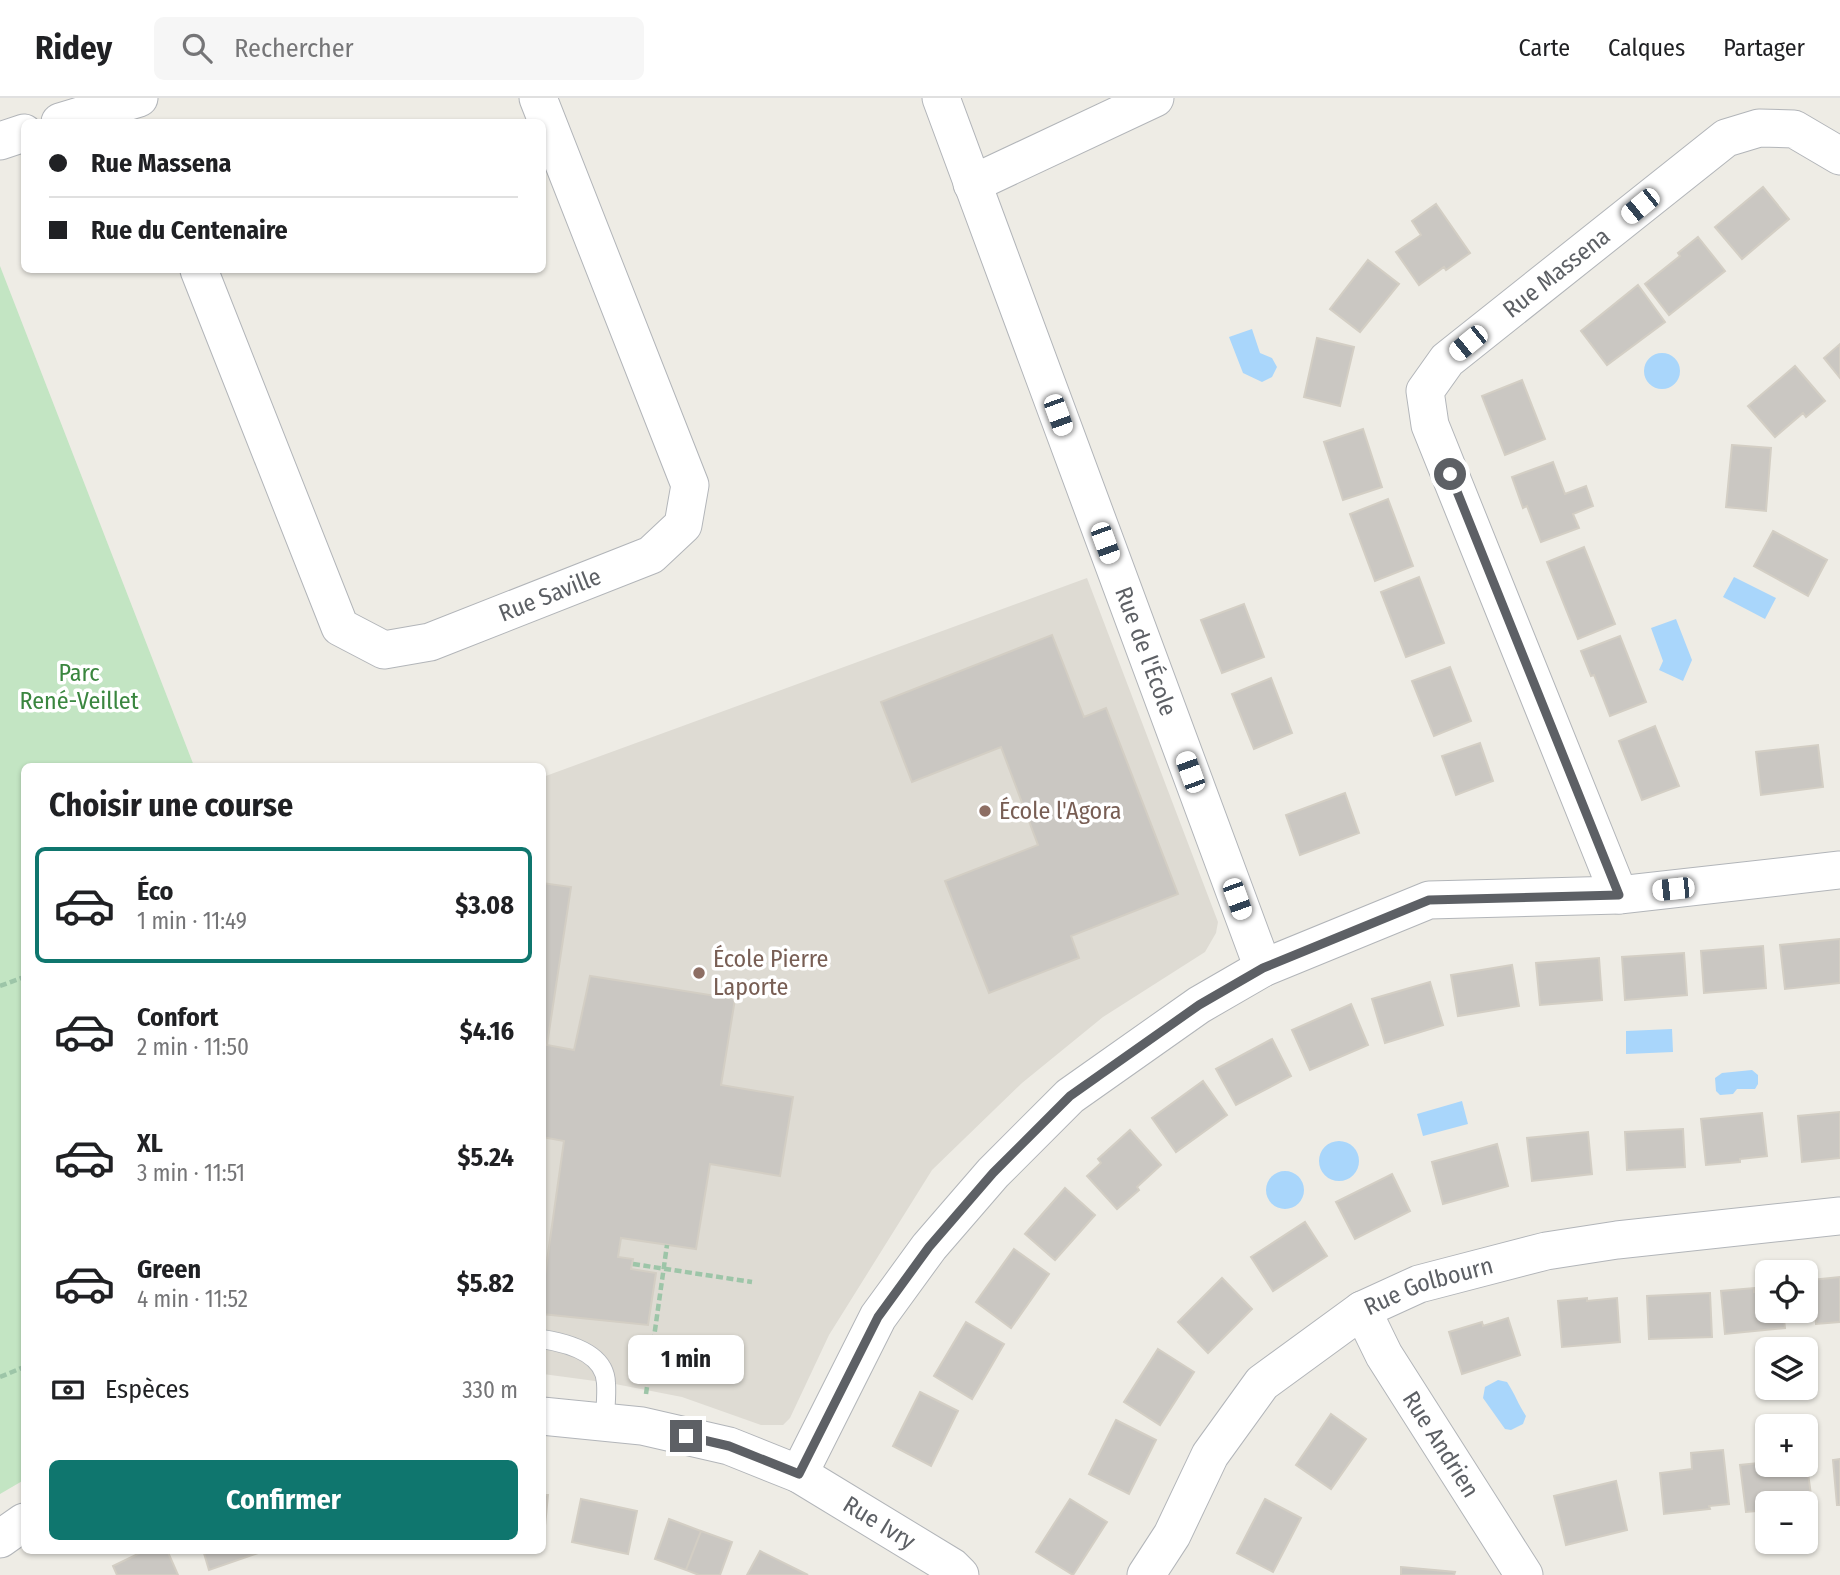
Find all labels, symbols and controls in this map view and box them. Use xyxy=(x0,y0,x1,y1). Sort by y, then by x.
search box xyxy=(154,17,644,80)
text: Ridey xyxy=(35,28,112,68)
icon: search xyxy=(178,29,216,67)
text: Rechercher xyxy=(234,33,354,64)
text: Carte xyxy=(1519,34,1570,62)
text: Calques xyxy=(1608,34,1685,62)
text: Partager xyxy=(1723,34,1805,62)
text: Rue Massena xyxy=(91,148,232,179)
car xyxy=(1618,185,1663,227)
text: Rue du Centenaire xyxy=(91,215,288,246)
street label: Rue Massena xyxy=(1498,222,1616,324)
car xyxy=(1446,322,1491,364)
car xyxy=(1041,392,1076,438)
route start xyxy=(1434,458,1466,490)
car xyxy=(1088,520,1123,566)
street label: Rue Saville xyxy=(495,562,605,628)
street label: Rue de l'École xyxy=(1109,583,1182,720)
park label: Parc René-Veillet xyxy=(19,659,139,715)
car xyxy=(1173,749,1208,795)
text: Choisir une course xyxy=(49,786,293,824)
place label: École l'Agora xyxy=(999,796,1122,825)
marker: École l'Agora xyxy=(977,803,993,819)
icon: car xyxy=(53,874,116,937)
text: Éco xyxy=(137,876,174,907)
car xyxy=(1220,876,1255,922)
car xyxy=(1652,876,1695,902)
text: $3.08 xyxy=(455,890,514,921)
text: 1 min · 11:49 xyxy=(137,907,247,935)
place label: École Pierre Laporte xyxy=(713,944,828,1001)
marker: École Pierre Laporte xyxy=(691,965,707,981)
icon: car xyxy=(53,1000,116,1063)
text: Confort xyxy=(137,1002,218,1033)
text: $4.16 xyxy=(460,1016,514,1047)
text: 2 min · 11:50 xyxy=(137,1033,249,1061)
icon: car xyxy=(53,1126,116,1189)
text: XL xyxy=(137,1128,163,1159)
text: $5.24 xyxy=(457,1142,514,1173)
text: 3 min · 11:51 xyxy=(137,1159,245,1187)
street label: Rue Golbourn xyxy=(1360,1251,1496,1321)
icon: car xyxy=(53,1252,116,1315)
text: Green xyxy=(137,1254,201,1285)
map controls xyxy=(1755,1260,1818,1554)
button: locate xyxy=(1755,1260,1818,1323)
text: $5.82 xyxy=(457,1268,514,1299)
text: 4 min · 11:52 xyxy=(137,1285,248,1313)
callout: 1 min xyxy=(628,1334,744,1384)
button: layers xyxy=(1755,1337,1818,1400)
text: 1 min xyxy=(661,1345,711,1373)
icon: cash xyxy=(49,1371,87,1409)
text: Espèces xyxy=(105,1374,189,1405)
text: 330 m xyxy=(462,1376,518,1404)
street label: Rue Andrien xyxy=(1397,1386,1485,1503)
button: + xyxy=(1755,1414,1818,1477)
route end xyxy=(670,1420,702,1452)
button: Confirmer xyxy=(49,1460,518,1540)
street label: Rue Ivry xyxy=(838,1490,921,1556)
button: − xyxy=(1755,1491,1818,1554)

